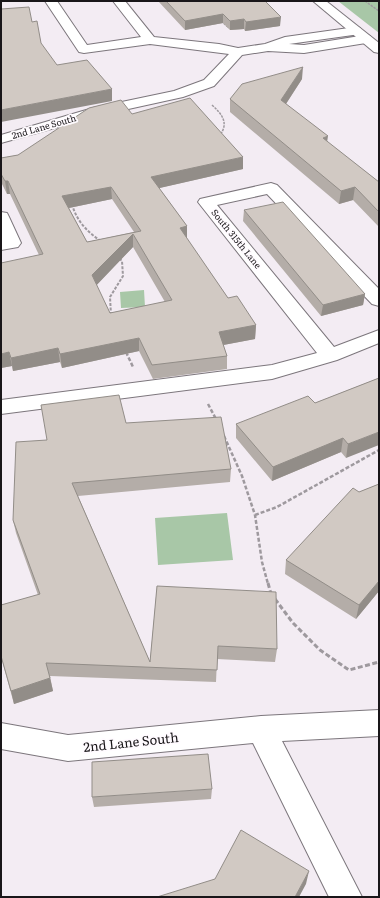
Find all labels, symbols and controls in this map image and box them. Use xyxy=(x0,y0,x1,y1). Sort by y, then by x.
street label: 2nd Lane South xyxy=(10,110,78,142)
street label: South 315th Lane xyxy=(208,206,265,271)
street label: 2nd Lane South xyxy=(82,727,180,756)

